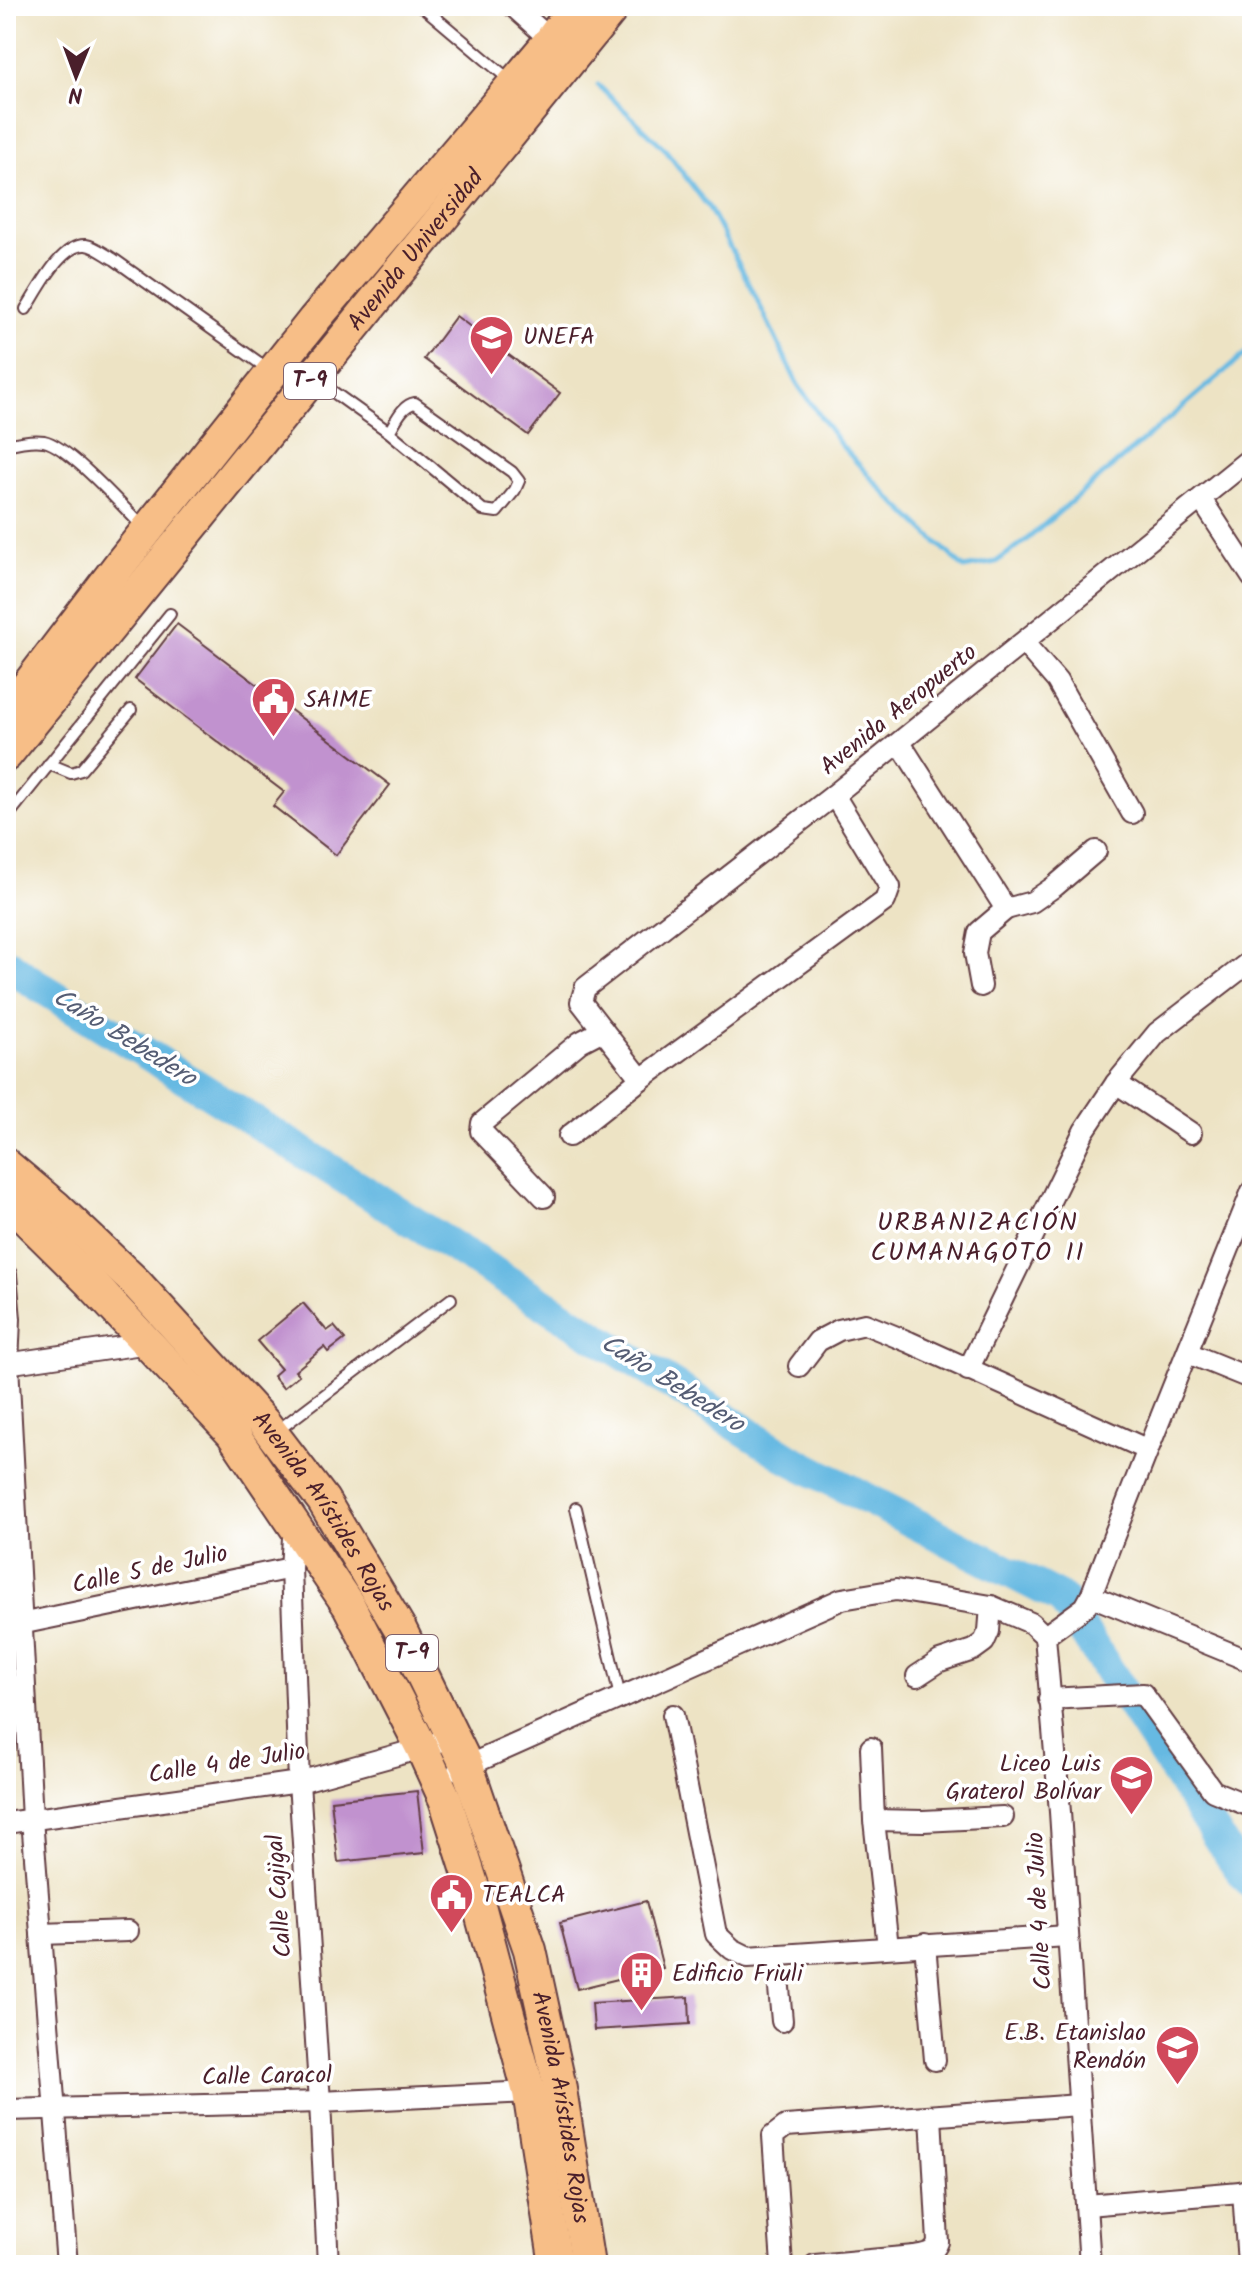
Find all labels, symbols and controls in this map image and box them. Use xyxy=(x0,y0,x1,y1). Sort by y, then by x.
north arrow xyxy=(36,36,116,116)
text: N xyxy=(68,76,83,111)
street label: Avenida Universidad xyxy=(338,160,494,340)
school or university icon: UNEFA xyxy=(468,313,516,376)
place label: UNEFA xyxy=(523,318,595,357)
road number: T-9 xyxy=(284,363,336,399)
street label: Avenida Aeropuerto xyxy=(812,634,986,786)
public building icon: SAIME xyxy=(249,676,297,739)
place label: SAIME xyxy=(304,681,373,720)
water label: Caño Bebedero xyxy=(44,977,206,1100)
district label: URBANIZACIÓN CUMANAGOTO II xyxy=(870,1202,1086,1274)
water label: Caño Bebedero xyxy=(592,1323,754,1446)
street label: Avenida Arístides Rojas xyxy=(242,1402,405,1619)
street label: Calle 5 de Julio xyxy=(69,1534,231,1605)
road number: T-9 xyxy=(386,1635,438,1671)
street label: Calle 4 de Julio xyxy=(146,1732,308,1796)
place label: Liceo Luis Graterol Bolívar xyxy=(946,1745,1103,1812)
school or university icon: Liceo Luis Graterol Bolívar xyxy=(1108,1754,1156,1817)
street label: Calle 4 de Julio xyxy=(1016,1831,1064,1991)
street label: Calle Cajigal xyxy=(256,1833,304,1959)
public building icon: TEALCA xyxy=(427,1871,475,1934)
place label: TEALCA xyxy=(482,1876,566,1915)
building icon: Edificio Friuli xyxy=(617,1950,665,2013)
place label: Edificio Friuli xyxy=(672,1955,804,1994)
street label: Avenida Arístides Rojas xyxy=(520,1987,601,2226)
place label: E.B. Etanislao Rendón xyxy=(1004,2014,1146,2081)
school or university icon: E.B. Etanislao Rendón xyxy=(1153,2023,1201,2086)
street label: Calle Caracol xyxy=(202,2056,332,2098)

